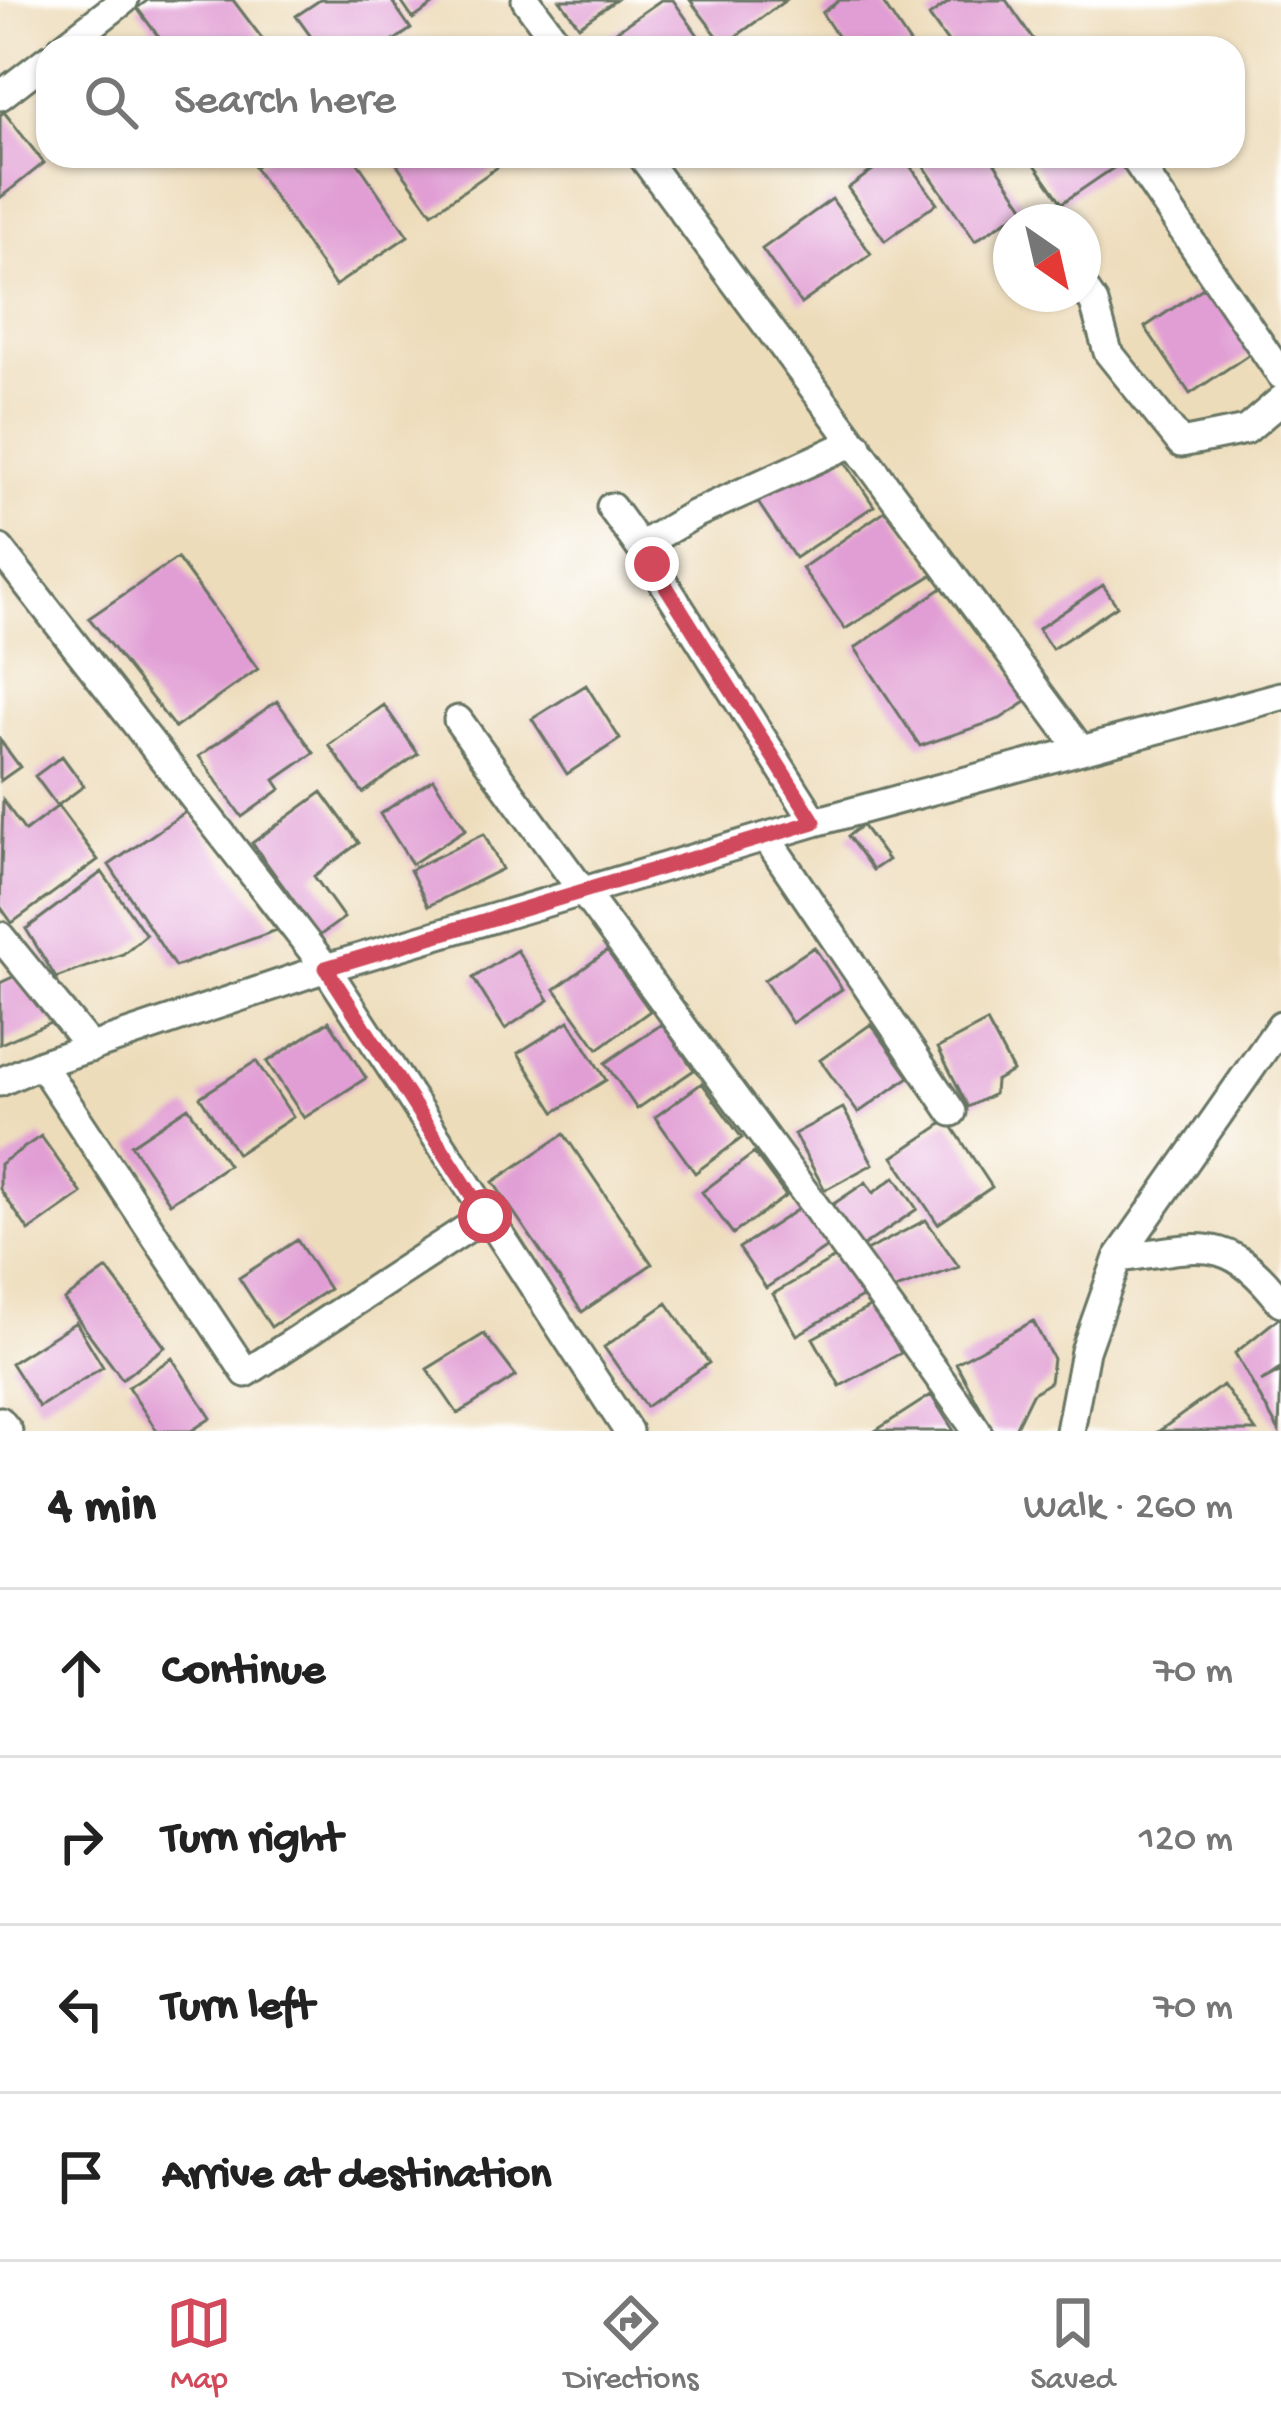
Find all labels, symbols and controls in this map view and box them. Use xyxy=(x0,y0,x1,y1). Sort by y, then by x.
search box xyxy=(36,36,1245,168)
icon: search xyxy=(78,69,144,135)
text: Search here xyxy=(174,76,396,129)
north arrow xyxy=(993,204,1101,312)
route end xyxy=(625,537,679,591)
route start xyxy=(458,1189,512,1243)
text: 4 min xyxy=(48,1479,156,1539)
text: Walk · 260 m xyxy=(1024,1486,1233,1532)
icon: ahead xyxy=(48,1640,114,1706)
text: Continue xyxy=(162,1646,325,1699)
text: 70 m xyxy=(1154,1650,1233,1696)
icon: right xyxy=(48,1808,114,1874)
text: Turn right xyxy=(162,1814,342,1867)
text: 120 m xyxy=(1139,1818,1233,1864)
icon: left xyxy=(48,1976,114,2042)
text: Turn left xyxy=(162,1982,314,2035)
text: 70 m xyxy=(1154,1986,1233,2032)
icon: arrive xyxy=(48,2144,114,2210)
text: Arrive at destination xyxy=(162,2150,551,2203)
tab: Map xyxy=(166,2290,232,2400)
tab: Directions xyxy=(564,2290,698,2400)
tab: Saved xyxy=(1030,2290,1115,2400)

